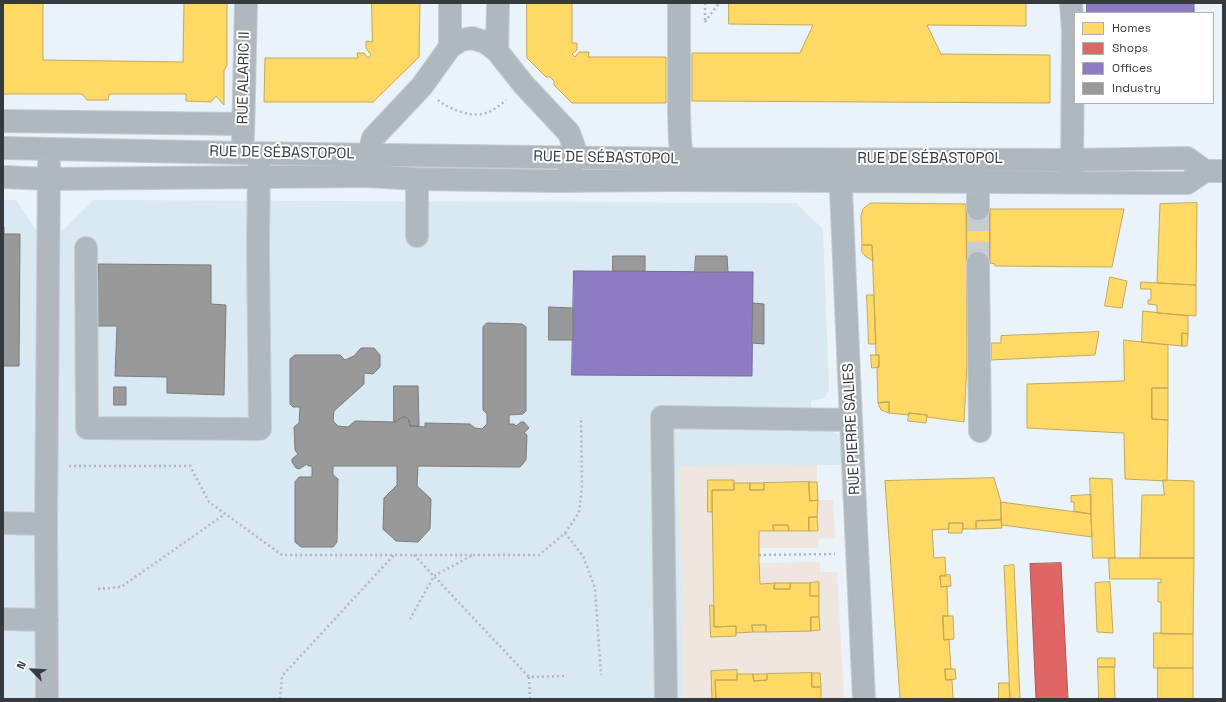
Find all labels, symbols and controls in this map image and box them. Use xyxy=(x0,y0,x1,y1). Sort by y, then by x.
legend xyxy=(1074,12,1214,104)
text: Homes xyxy=(1112,20,1151,36)
street label: RUE ALARIC II xyxy=(234,31,254,125)
text: Shops xyxy=(1112,40,1148,56)
text: Offices xyxy=(1112,60,1152,76)
text: Industry xyxy=(1112,80,1161,96)
street label: RUE DE SÉBASTOPOL xyxy=(209,143,355,163)
street label: RUE DE SÉBASTOPOL xyxy=(533,148,679,168)
street label: RUE DE SÉBASTOPOL xyxy=(857,150,1003,168)
street label: RUE PIERRE SALIES xyxy=(840,363,864,495)
north arrow xyxy=(12,650,52,690)
text: N xyxy=(13,659,29,671)

